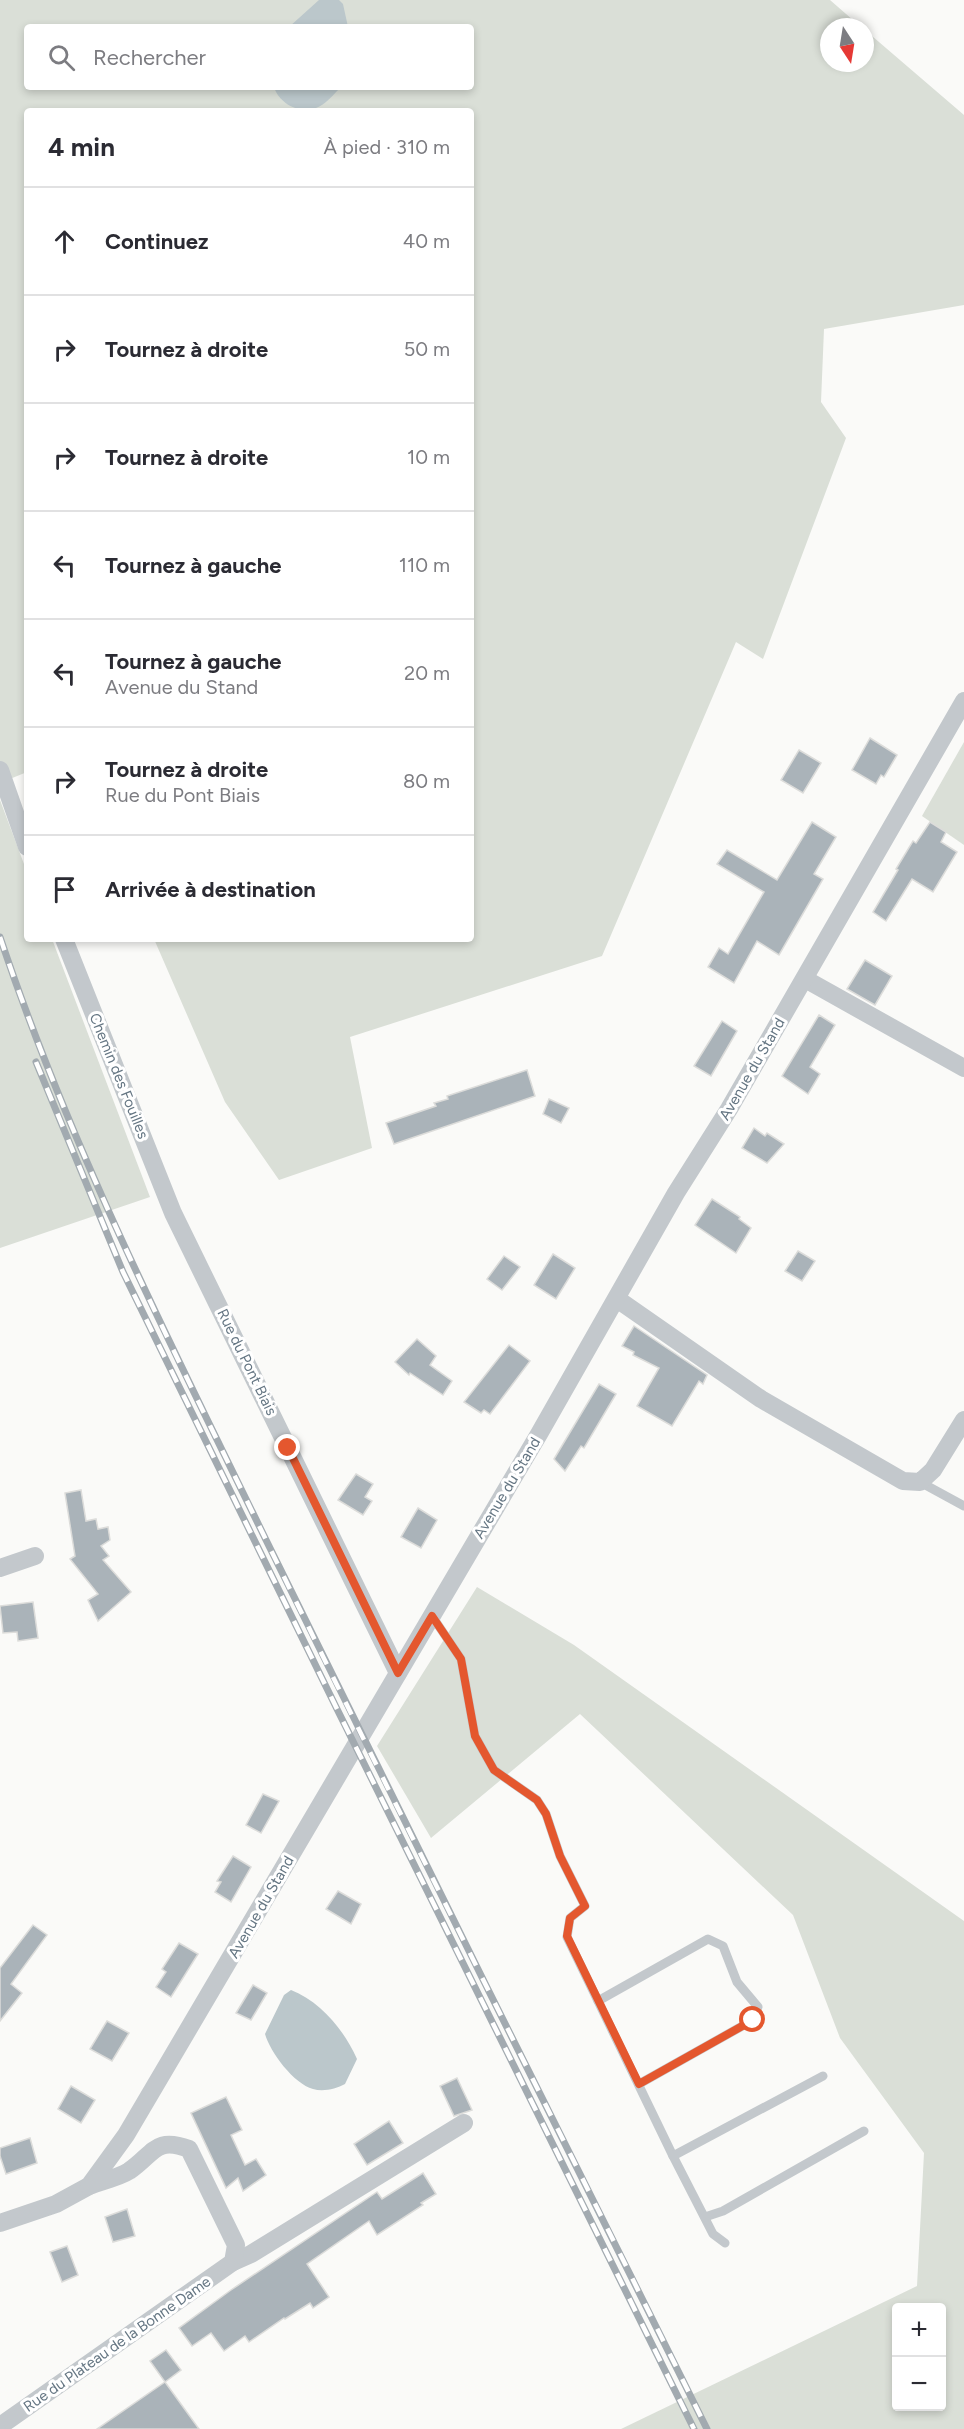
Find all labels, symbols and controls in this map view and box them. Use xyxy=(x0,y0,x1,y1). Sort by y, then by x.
north arrow xyxy=(820,18,874,72)
search box xyxy=(24,24,474,90)
icon: search xyxy=(45,41,78,74)
text: Rechercher xyxy=(93,44,206,71)
text: 4 min xyxy=(48,131,115,163)
text: À pied · 310 m xyxy=(324,135,450,159)
icon: ahead xyxy=(48,225,81,258)
text: Continuez xyxy=(105,228,209,255)
text: 40 m xyxy=(403,229,450,253)
icon: right xyxy=(48,333,81,366)
text: Tournez à droite xyxy=(105,336,268,363)
text: 50 m xyxy=(404,337,450,361)
icon: right xyxy=(48,441,81,474)
text: Tournez à droite xyxy=(105,444,268,471)
text: 10 m xyxy=(407,445,450,469)
icon: left xyxy=(48,549,81,582)
text: Tournez à gauche xyxy=(105,552,281,579)
text: 110 m xyxy=(399,553,450,577)
text: Tournez à gauche xyxy=(105,648,281,675)
icon: left xyxy=(48,657,81,690)
text: 20 m xyxy=(404,661,450,685)
text: Avenue du Stand xyxy=(105,675,258,699)
text: Tournez à droite xyxy=(105,756,268,783)
icon: right xyxy=(48,765,81,798)
text: 80 m xyxy=(403,769,450,793)
text: Rue du Pont Biais xyxy=(105,783,260,807)
icon: arrive xyxy=(48,873,81,906)
text: Arrivée à destination xyxy=(105,876,316,903)
street label: Chemin des Fouilles xyxy=(86,1011,152,1141)
street label: Avenue du Stand xyxy=(715,1015,789,1123)
street label: Rue du Pont Biais xyxy=(213,1306,281,1418)
route end xyxy=(274,1434,300,1460)
street label: Avenue du Stand xyxy=(470,1434,544,1542)
street label: Avenue du Stand xyxy=(224,1853,298,1961)
route start xyxy=(739,2006,765,2032)
street label: Rue du Plateau de la Bonne Dame xyxy=(20,2272,214,2416)
map controls xyxy=(892,2303,946,2411)
button: + xyxy=(892,2303,946,2357)
button: − xyxy=(892,2357,946,2411)

